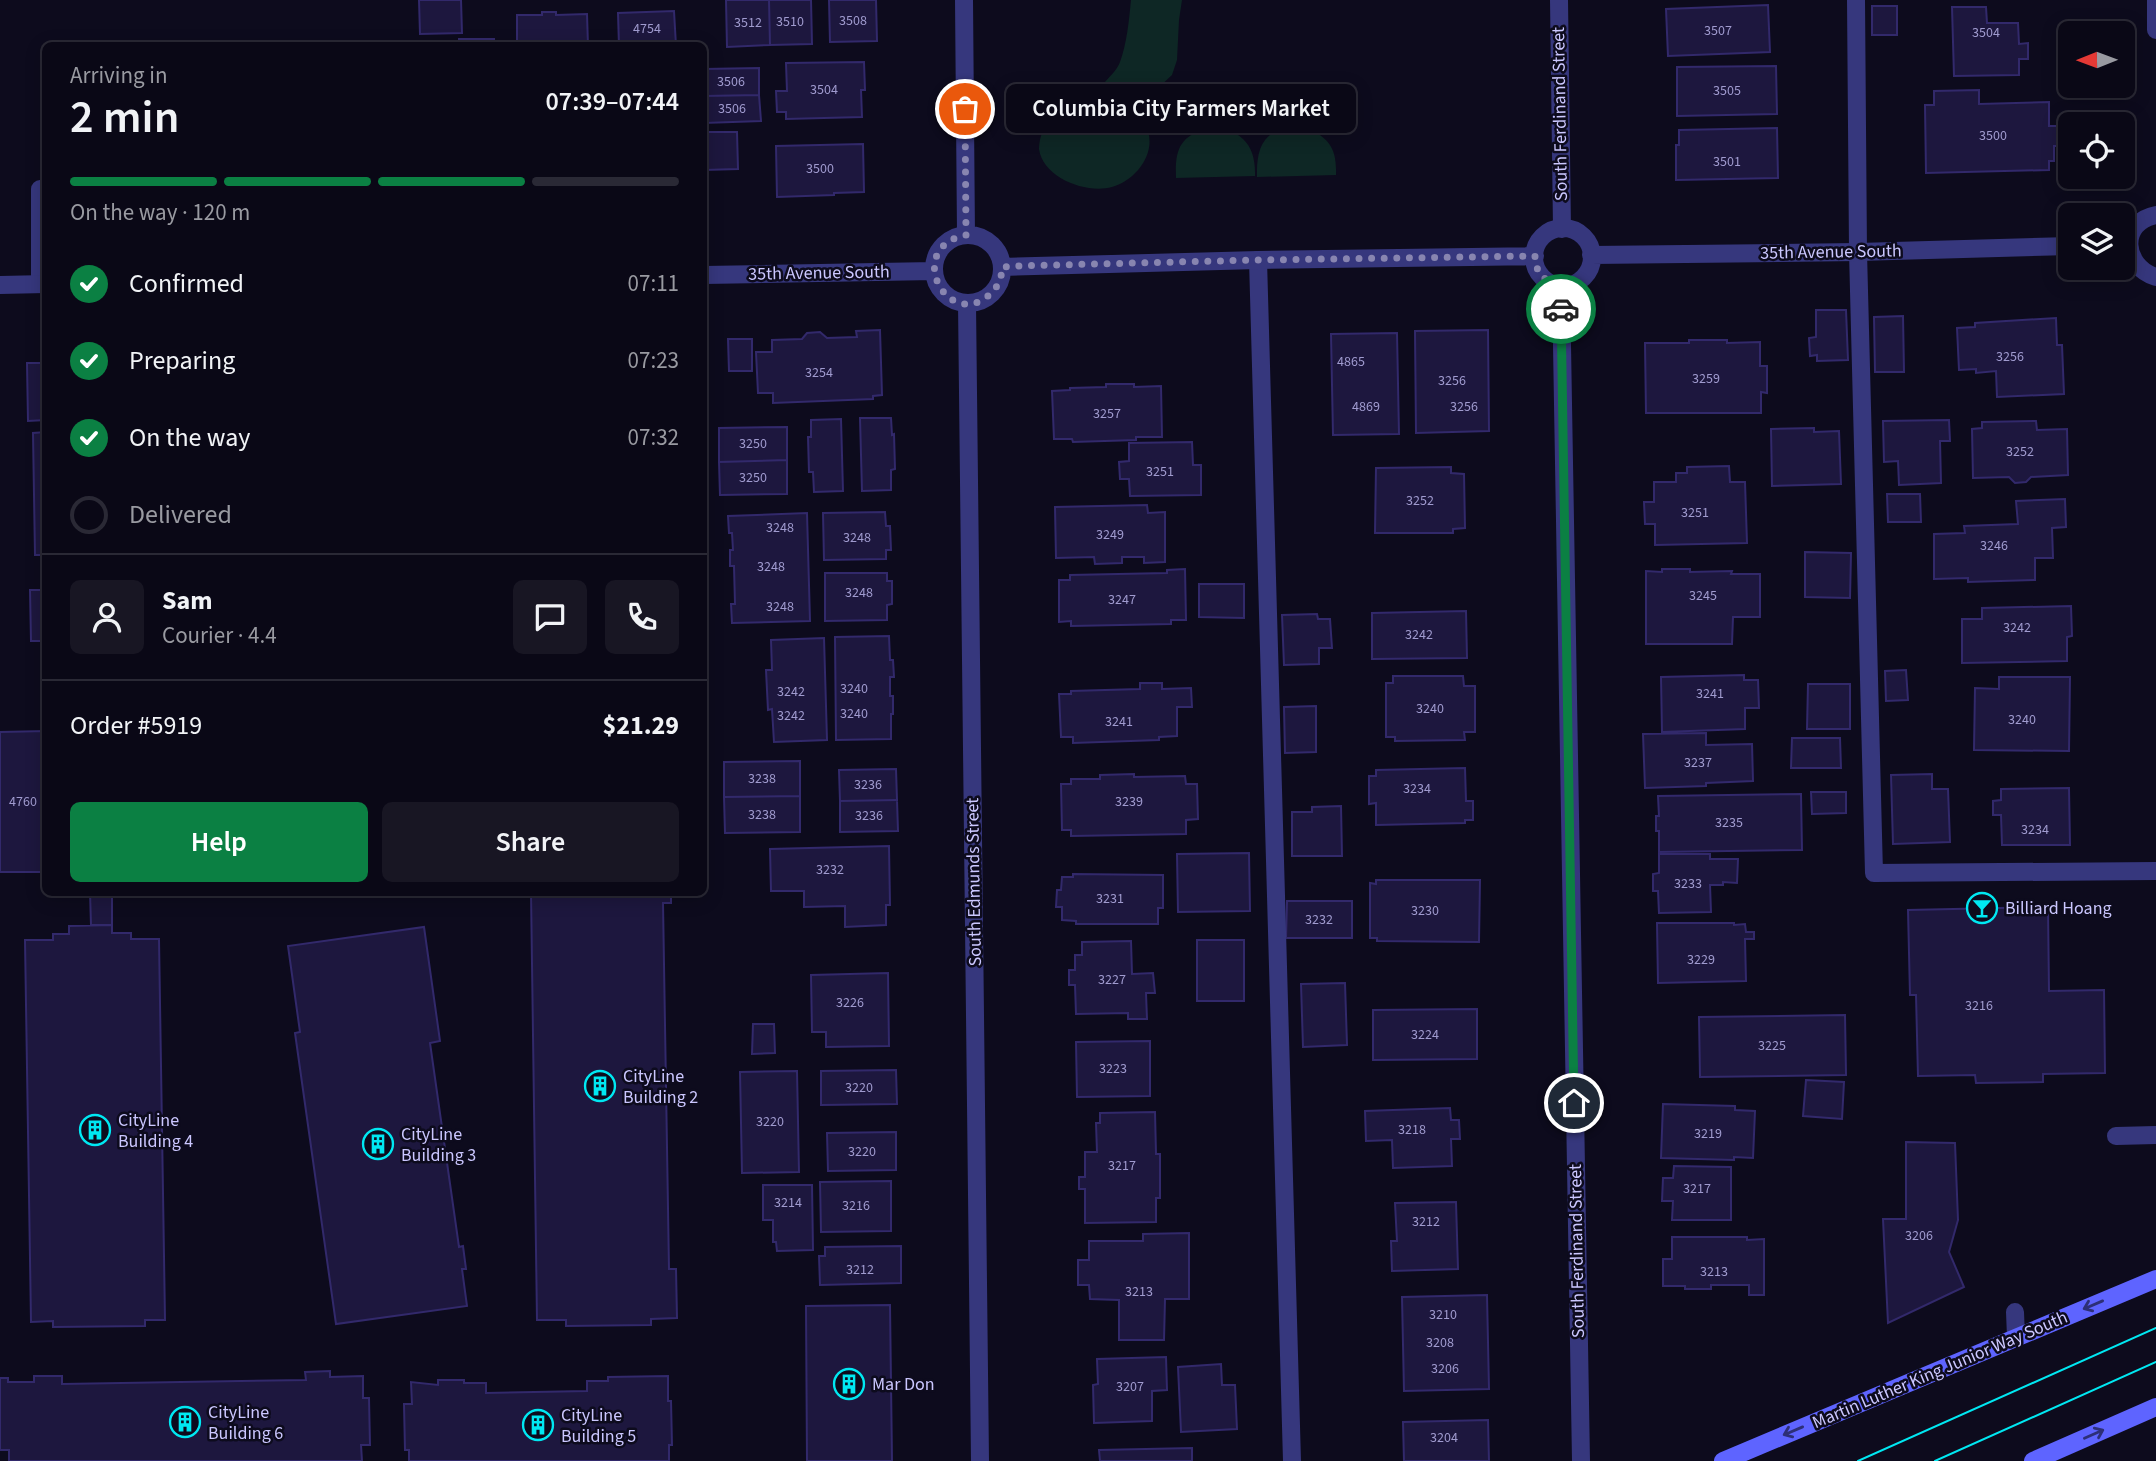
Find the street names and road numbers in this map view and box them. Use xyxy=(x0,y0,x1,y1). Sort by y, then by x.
street label: South Ferdinand Street xyxy=(1546,27,1574,201)
street label: 35th Avenue South xyxy=(1760,238,1902,266)
street label: 35th Avenue South xyxy=(748,259,890,287)
street label: South Edmunds Street xyxy=(960,797,988,967)
street label: South Ferdinand Street xyxy=(1563,1164,1591,1338)
street label: Martin Luther King Junior Way South xyxy=(1809,1305,2071,1435)

